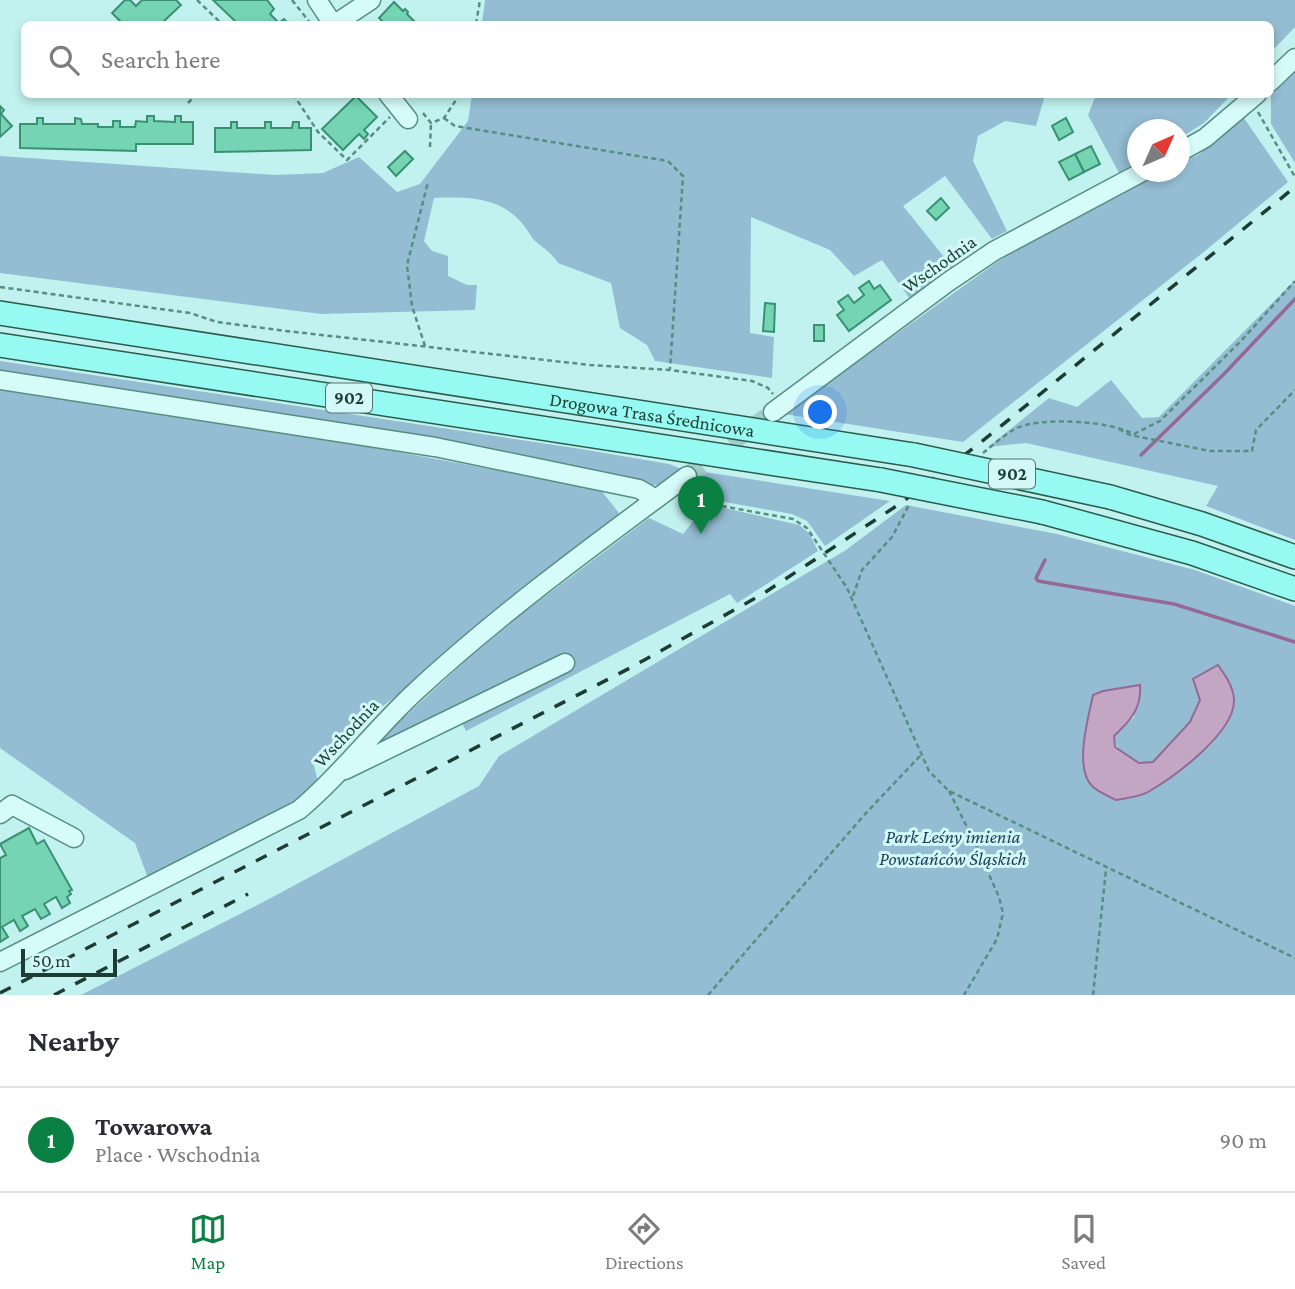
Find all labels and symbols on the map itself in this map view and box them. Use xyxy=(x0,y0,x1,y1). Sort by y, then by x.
north arrow xyxy=(1127,119,1190,182)
street label: Wschodnia xyxy=(898,231,980,297)
road number: 902 xyxy=(326,384,372,412)
street label: Drogowa Trasa Średnicowa xyxy=(548,388,756,441)
your location xyxy=(803,395,837,429)
road number: 902 xyxy=(989,460,1035,488)
pin: 1 xyxy=(678,476,724,534)
street label: Wschodnia xyxy=(309,694,383,771)
park label: Park Leśny imienia Powstańców Śląskich xyxy=(879,826,1027,869)
scale bar xyxy=(21,946,117,978)

